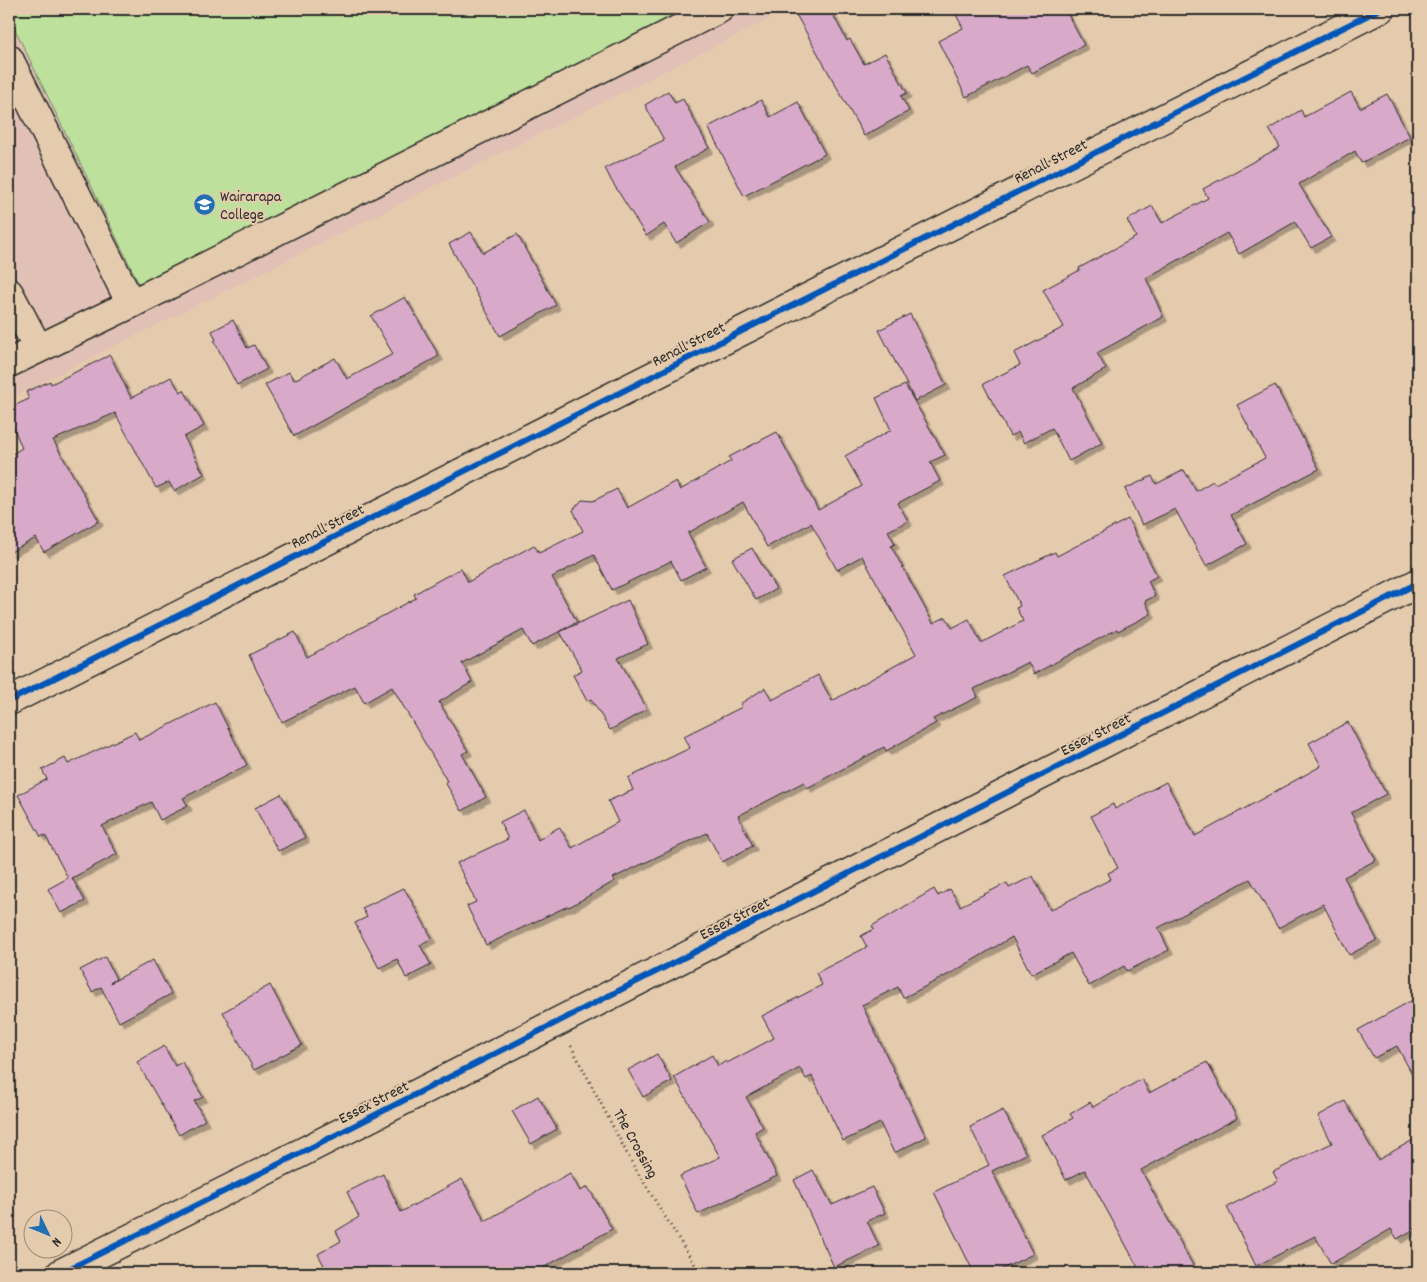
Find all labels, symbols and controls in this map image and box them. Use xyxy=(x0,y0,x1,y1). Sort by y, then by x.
street label: Renall Street xyxy=(1010,134,1092,191)
place label: Wairarapa College xyxy=(220,186,282,227)
school or university icon: Wairarapa College xyxy=(192,192,216,216)
street label: Renall Street xyxy=(648,317,730,374)
street label: Renall Street xyxy=(287,499,369,556)
street label: Essex Street xyxy=(1057,708,1135,763)
street label: Essex Street xyxy=(696,892,774,947)
street label: Essex Street xyxy=(335,1076,413,1131)
street label: The Crossing xyxy=(606,1105,663,1183)
north arrow xyxy=(22,1210,72,1260)
text: N xyxy=(46,1232,66,1251)

